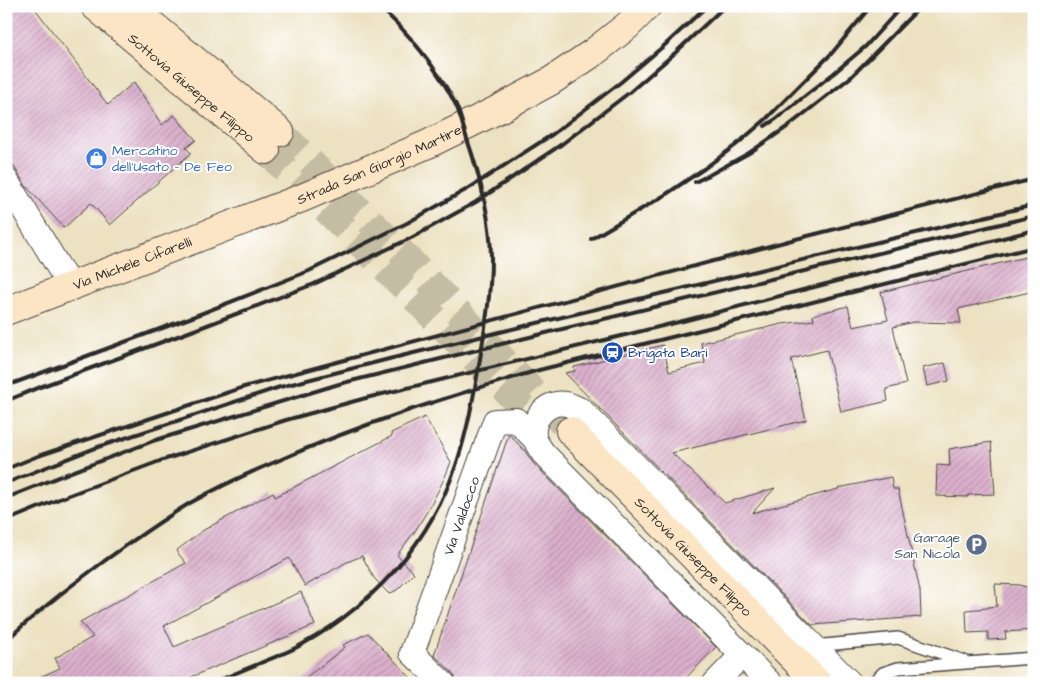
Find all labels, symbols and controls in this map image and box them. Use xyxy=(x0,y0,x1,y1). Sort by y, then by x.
street label: Sottovia Giuseppe Filippo xyxy=(123,29,259,147)
street label: Strada San Giorgio Martire xyxy=(294,120,466,210)
place label: Mercatino dell'Usato - De Feo xyxy=(112,141,232,177)
shop icon: Mercatino dell'Usato - De Feo xyxy=(84,146,108,170)
street label: Via Michele Cifarelli xyxy=(70,232,195,296)
station icon: Brigata Bari xyxy=(600,340,624,364)
place label: Brigata Bari xyxy=(628,343,707,363)
street label: Via Valdocco xyxy=(439,474,485,558)
street label: Sottovia Giuseppe Filippo xyxy=(629,493,756,621)
place label: Garage San Nicola xyxy=(894,528,960,564)
parking icon: Garage San Nicola xyxy=(964,533,988,557)

